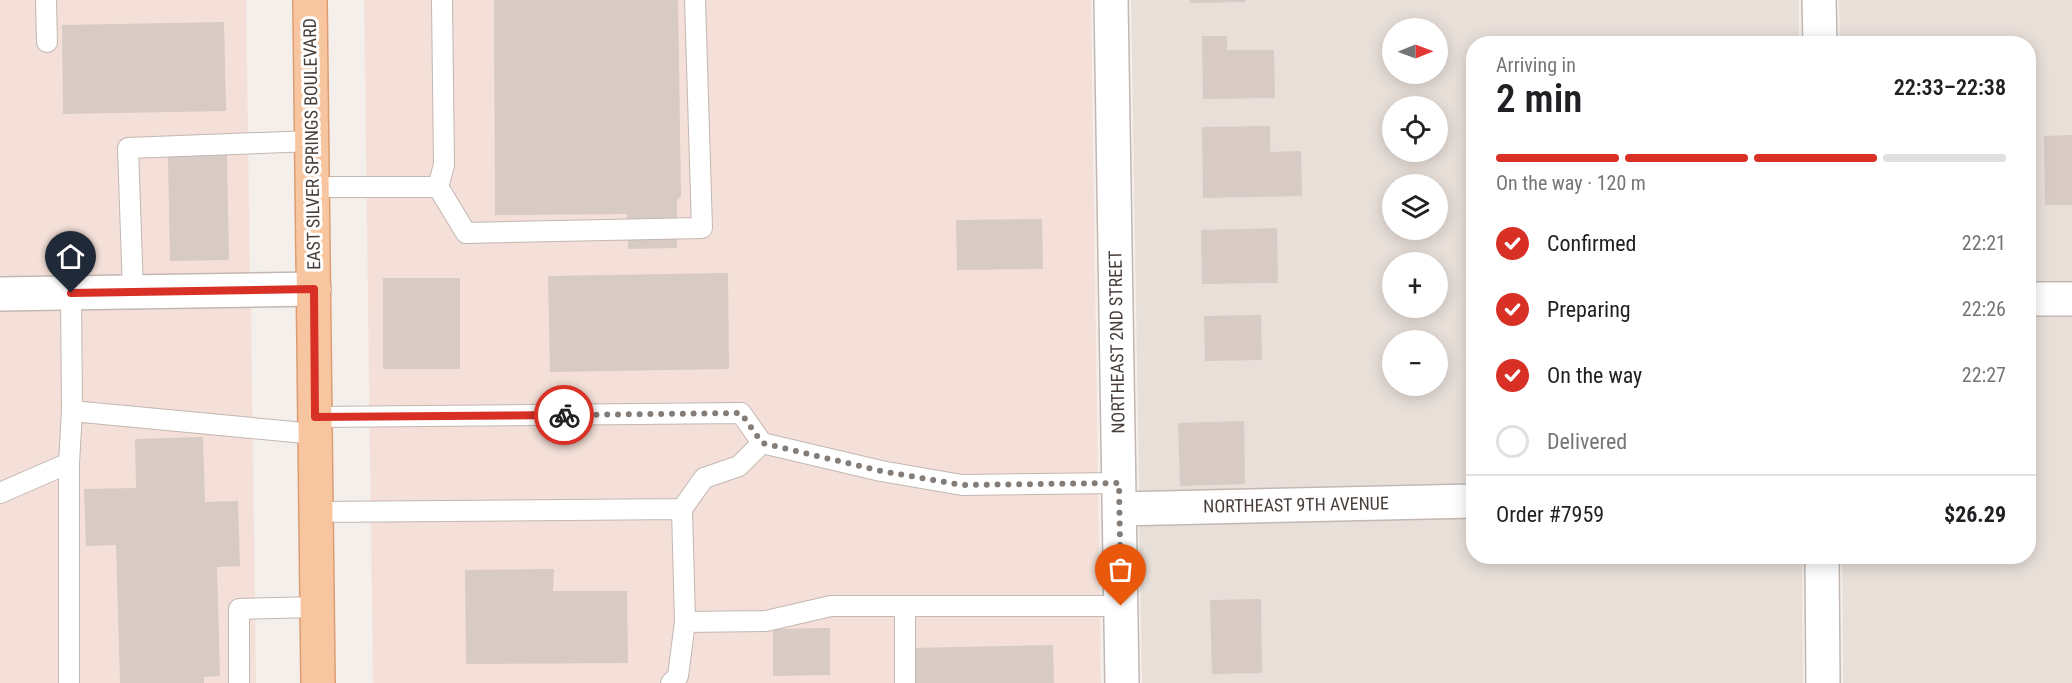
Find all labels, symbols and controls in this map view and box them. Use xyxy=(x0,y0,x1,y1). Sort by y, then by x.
street label: EAST SILVER SPRINGS BOULEVARD xyxy=(299,18,324,270)
north arrow xyxy=(1382,18,1448,84)
map controls xyxy=(1382,18,1448,396)
text: Arriving in xyxy=(1496,53,1576,77)
text: 22:33–22:38 xyxy=(1894,75,2006,100)
text: 2 min xyxy=(1496,76,1582,122)
button: locate xyxy=(1382,96,1448,162)
text: On the way · 120 m xyxy=(1496,171,1646,195)
button: layers xyxy=(1382,174,1448,240)
icon: check xyxy=(1496,227,1529,260)
pin xyxy=(45,231,96,293)
text: Confirmed xyxy=(1547,231,1636,256)
text: 22:21 xyxy=(1962,231,2006,255)
icon: home xyxy=(54,240,87,273)
street label: NORTHEAST 2ND STREET xyxy=(1104,250,1129,434)
button: + xyxy=(1382,252,1448,318)
icon: check xyxy=(1496,293,1529,326)
text: Preparing xyxy=(1547,297,1631,322)
text: 22:26 xyxy=(1962,297,2006,321)
button: − xyxy=(1382,330,1448,396)
icon: check xyxy=(1496,359,1529,392)
text: On the way xyxy=(1547,363,1642,388)
text: 22:27 xyxy=(1962,363,2006,387)
courier xyxy=(534,385,594,445)
icon: bike xyxy=(548,399,581,432)
text: Delivered xyxy=(1547,429,1627,454)
street label: NORTHEAST 9TH AVENUE xyxy=(1203,492,1389,517)
text: Order #7959 xyxy=(1496,502,1604,527)
text: $26.29 xyxy=(1944,502,2006,527)
pin xyxy=(1095,544,1146,606)
icon: bag xyxy=(1104,553,1137,586)

